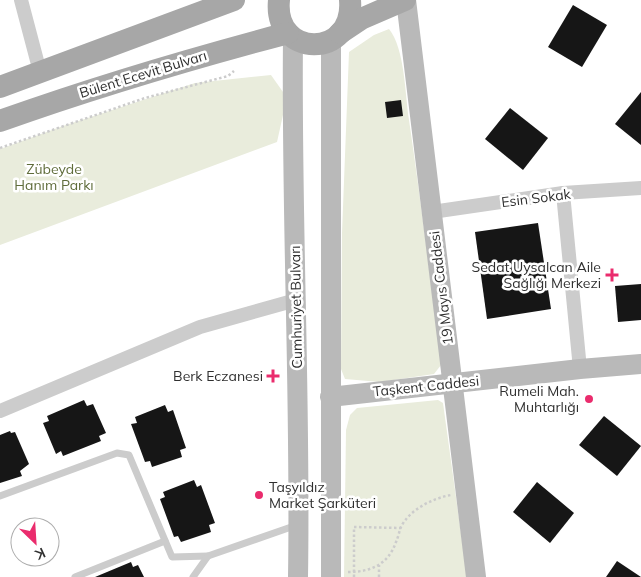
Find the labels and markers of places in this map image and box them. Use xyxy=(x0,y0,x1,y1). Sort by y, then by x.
place label: Sedat Uysalcan Aile Sağlığı Merkezi xyxy=(471,258,601,292)
marker: Sedat Uysalcan Aile Sağlığı Merkezi xyxy=(605,268,619,282)
place label: Berk Eczanesi xyxy=(173,367,263,385)
marker: Berk Eczanesi xyxy=(267,370,279,382)
place label: Rumeli Mah. Muhtarlığı xyxy=(499,382,579,416)
marker: Rumeli Mah. Muhtarlığı xyxy=(583,393,595,405)
place label: Taşyıldız Market Şarküteri xyxy=(269,478,376,512)
marker: Taşyıldız Market Şarküteri xyxy=(253,489,265,501)

